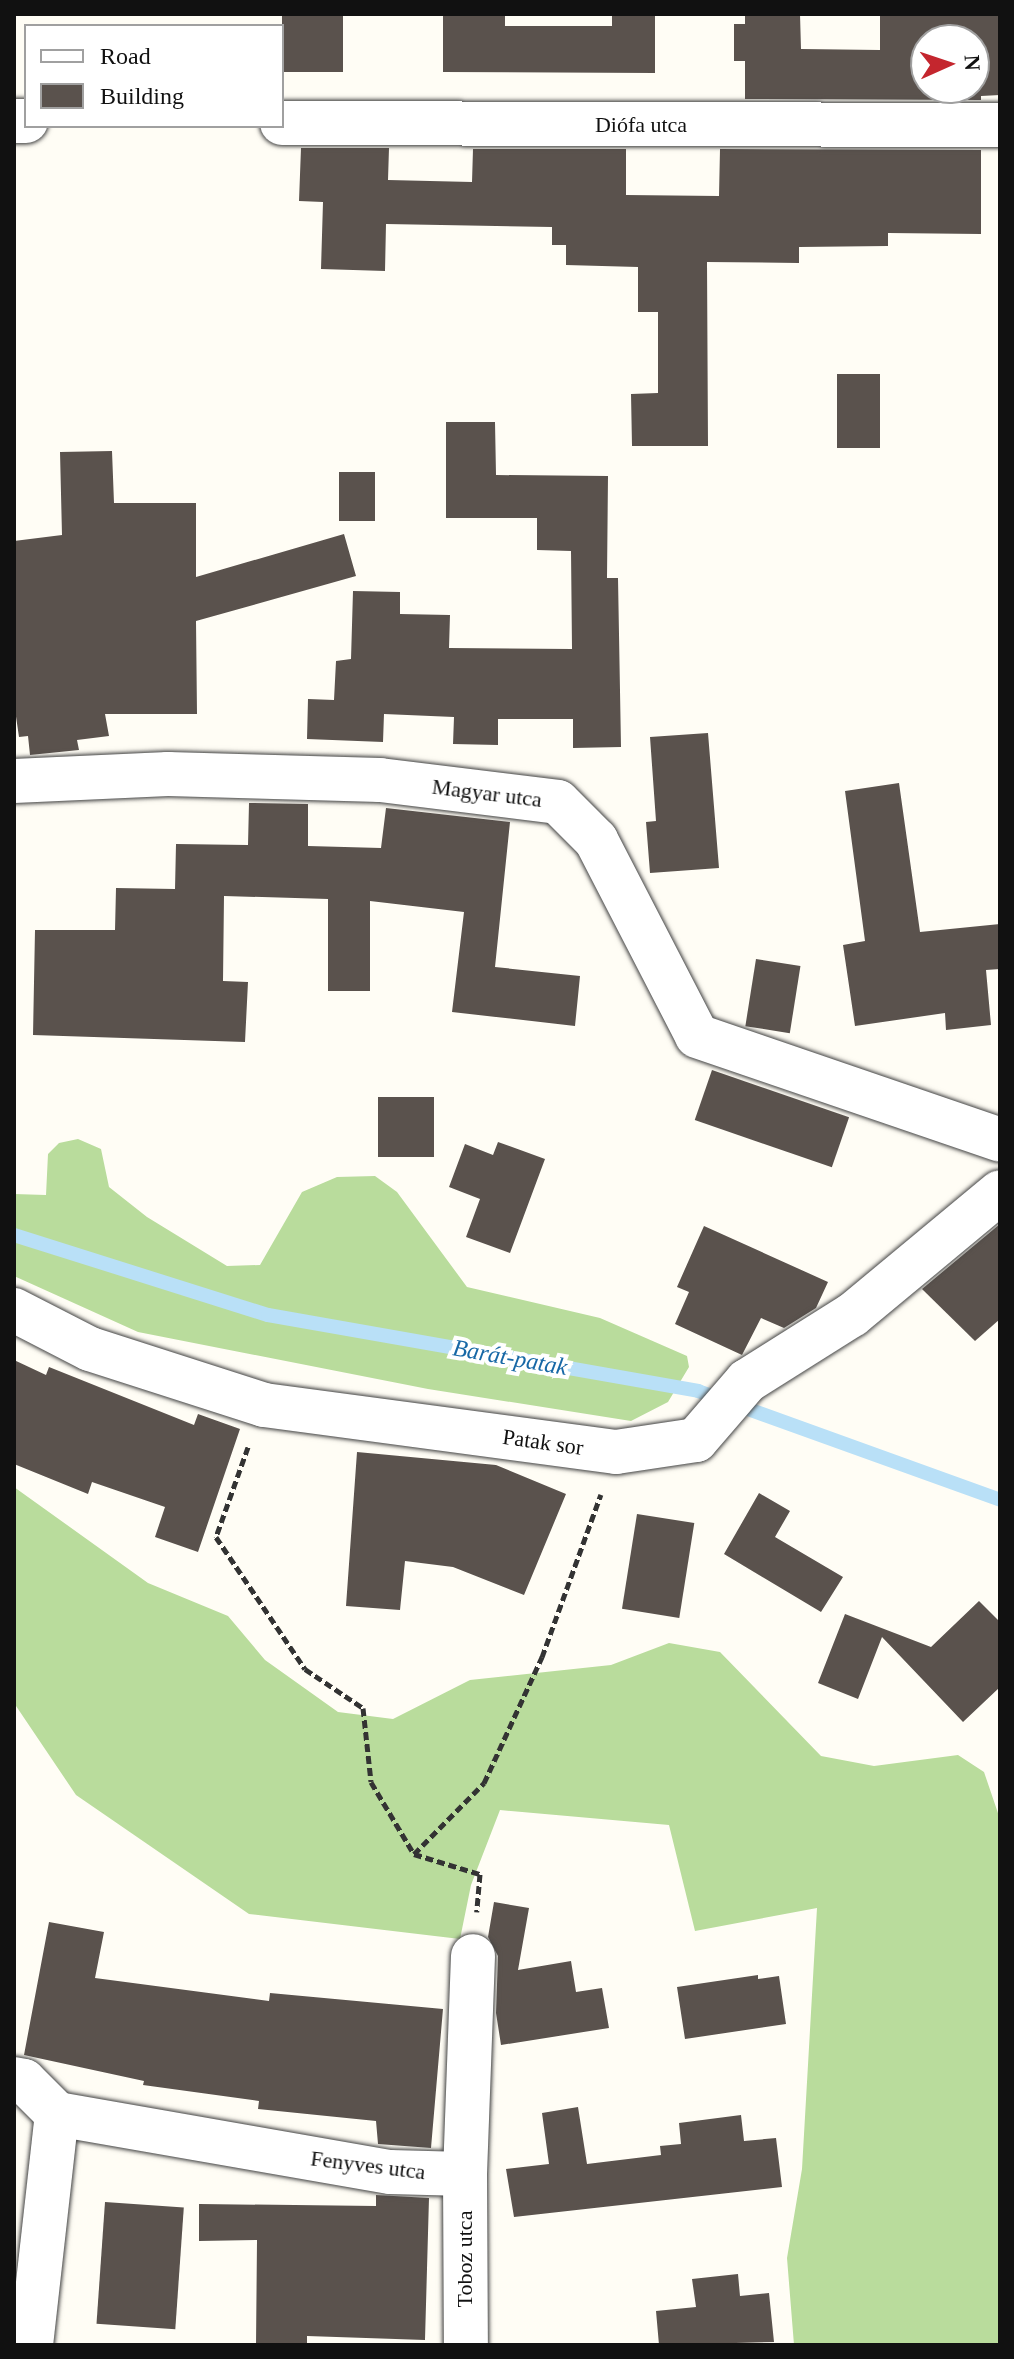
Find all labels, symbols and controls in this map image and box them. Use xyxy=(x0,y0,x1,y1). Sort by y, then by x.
legend xyxy=(24,24,284,128)
north arrow xyxy=(910,24,990,104)
text: Road xyxy=(100,43,151,69)
text: N xyxy=(960,54,985,71)
text: Building xyxy=(100,83,184,109)
street label: Diófa utca xyxy=(595,112,687,138)
street label: Magyar utca xyxy=(431,773,543,813)
water label: Barát-patak xyxy=(450,1334,570,1382)
street label: Patak sor xyxy=(501,1423,585,1461)
street label: Fenyves utca xyxy=(309,2145,427,2185)
street label: Toboz utca xyxy=(452,2211,478,2307)

